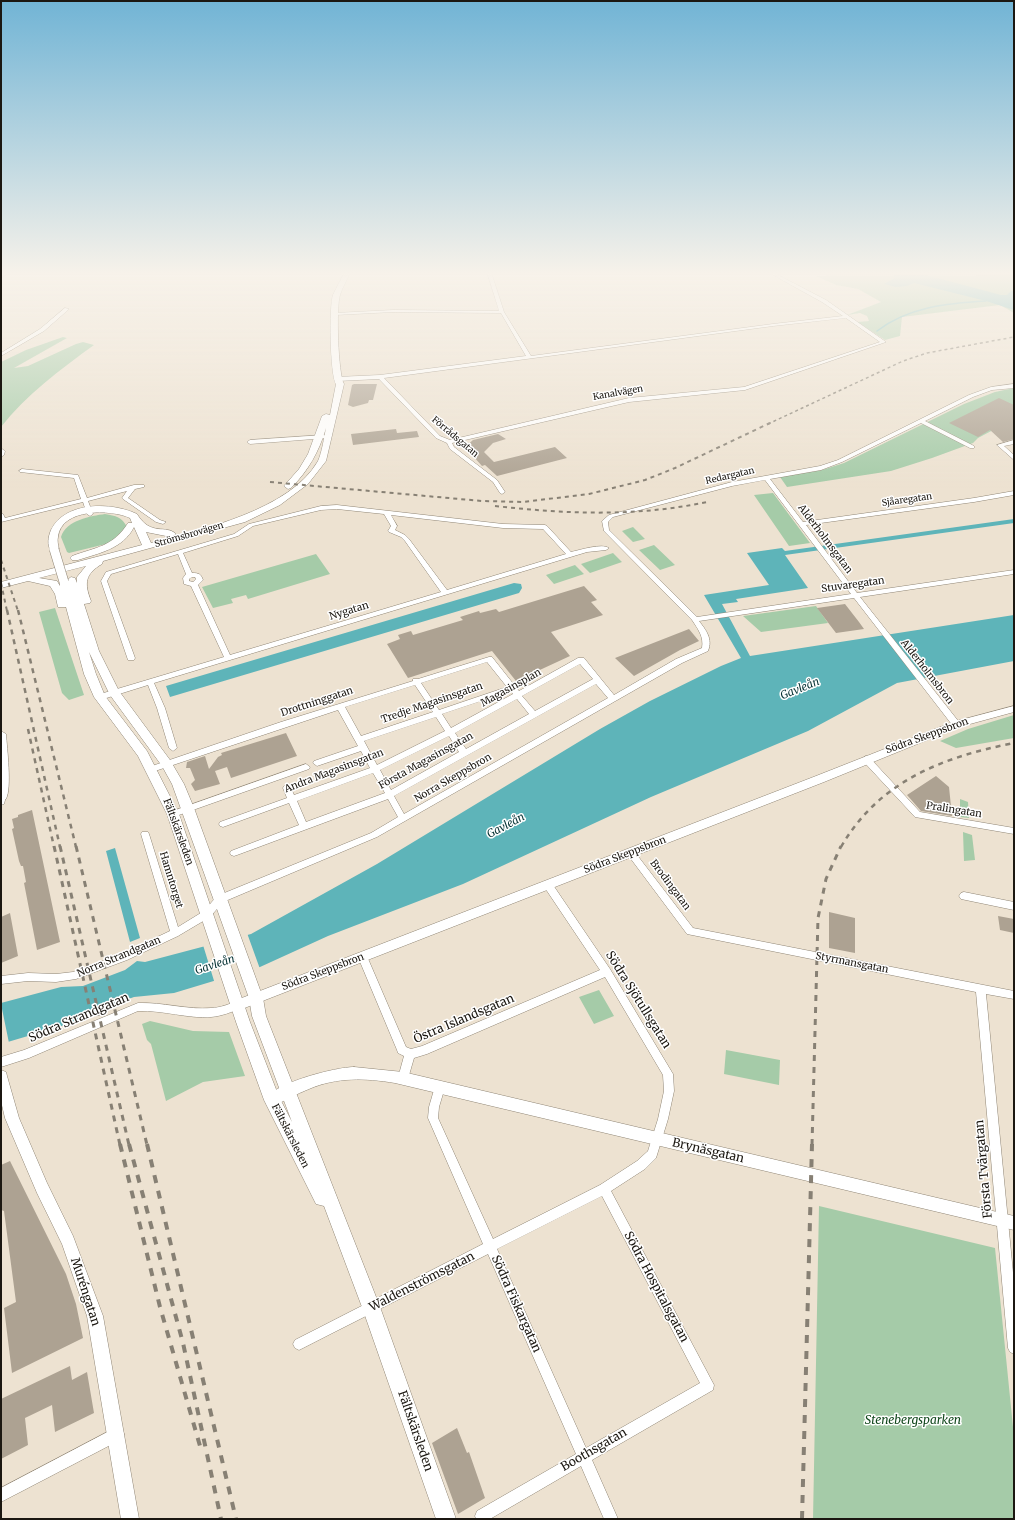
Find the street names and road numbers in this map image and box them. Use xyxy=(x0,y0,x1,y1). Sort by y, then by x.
street label: Kanalvägen xyxy=(592,383,644,403)
street label: Förrådsgatan xyxy=(429,414,481,460)
street label: Redargatan xyxy=(705,465,755,487)
street label: Sjåaregatan xyxy=(881,491,933,509)
street label: Alderholmsgatan xyxy=(795,502,855,576)
street label: Strömsbrovägen xyxy=(153,520,225,550)
street label: Stuvaregatan xyxy=(821,575,885,595)
street label: Nygatan xyxy=(328,599,370,623)
street label: Alderholmsbron xyxy=(898,637,956,707)
street label: Magasinsplan xyxy=(479,666,543,710)
street label: Tredje Magasinsgatan xyxy=(380,680,484,726)
street label: Drottninggatan xyxy=(279,685,355,719)
street label: Södra Skeppsbron xyxy=(884,715,970,757)
street label: Första Magasinsgatan xyxy=(377,730,475,792)
street label: Andra Magasinsgatan xyxy=(283,747,385,795)
street label: Norra Skeppsbron xyxy=(412,751,494,805)
street label: Fältskärsleden xyxy=(160,797,196,867)
street label: Pralingatan xyxy=(925,800,983,820)
street label: Södra Skeppsbron xyxy=(582,834,668,876)
street label: Hamntorget xyxy=(157,850,185,910)
street label: Brodingatan xyxy=(647,857,693,913)
street label: Norra Strandgatan xyxy=(75,934,163,980)
street label: Södra Sjötullsgatan xyxy=(602,949,674,1051)
street label: Styrmansgatan xyxy=(814,950,890,976)
street label: Södra Skeppsbron xyxy=(280,951,366,993)
street label: Södra Strandgatan xyxy=(27,990,131,1046)
street label: Östra Islandsgatan xyxy=(412,991,516,1047)
street label: Fältskärsleden xyxy=(269,1102,311,1170)
street label: Första Tvärgatan xyxy=(973,1119,995,1219)
street label: Brynäsgatan xyxy=(671,1136,745,1166)
street label: Södra Hospitalsgatan xyxy=(621,1229,691,1345)
street label: Waldenströmsgatan xyxy=(367,1249,477,1315)
street label: Södra Fiskargatan xyxy=(488,1253,544,1355)
street label: Muréngatan xyxy=(67,1256,103,1328)
street label: Fältskärsleden xyxy=(394,1389,436,1473)
street label: Boothsgatan xyxy=(559,1425,629,1475)

